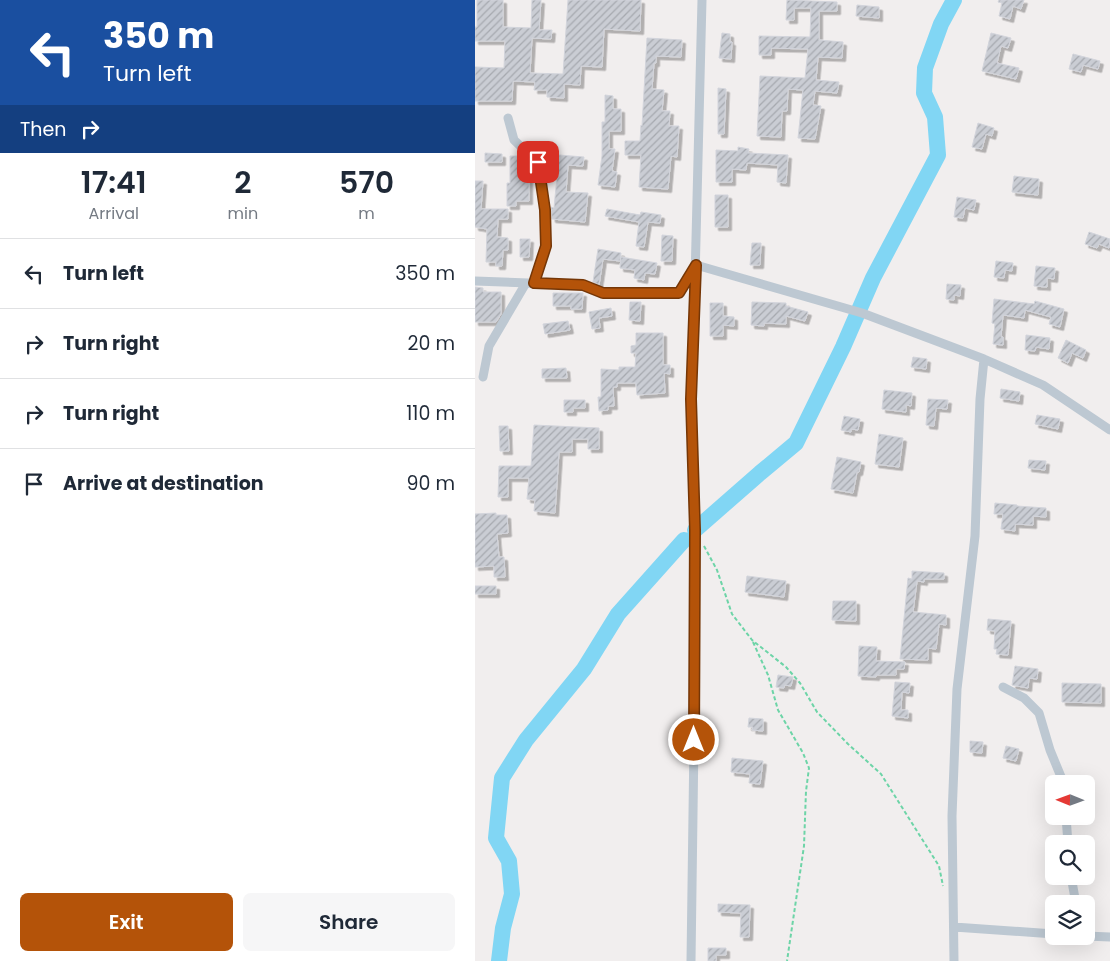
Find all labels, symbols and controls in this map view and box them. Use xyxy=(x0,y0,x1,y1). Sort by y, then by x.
text: 350 m xyxy=(103,11,214,60)
icon: left xyxy=(20,20,85,85)
text: Turn left xyxy=(103,58,191,89)
icon: right xyxy=(76,115,104,143)
text: Then xyxy=(20,116,66,143)
pin xyxy=(517,141,559,183)
icon: arrive xyxy=(524,148,552,176)
text: 17:41 xyxy=(81,161,147,204)
text: 2 xyxy=(234,161,251,204)
text: 570 xyxy=(339,161,394,204)
text: Arrival xyxy=(89,202,139,225)
text: min xyxy=(228,202,258,225)
text: m xyxy=(358,202,375,225)
icon: left xyxy=(20,260,48,288)
text: Turn left xyxy=(63,260,144,287)
text: 350 m xyxy=(395,260,455,287)
icon: right xyxy=(20,330,48,358)
text: Turn right xyxy=(63,330,159,357)
text: 20 m xyxy=(407,330,455,357)
icon: right xyxy=(20,400,48,428)
text: Turn right xyxy=(63,400,159,427)
text: 110 m xyxy=(406,400,455,427)
icon: arrive xyxy=(20,470,48,498)
text: Arrive at destination xyxy=(63,470,264,497)
text: 90 m xyxy=(406,470,455,497)
position arrow xyxy=(667,713,719,765)
north arrow xyxy=(1045,775,1095,825)
map controls xyxy=(1045,775,1095,945)
button: search xyxy=(1045,835,1095,885)
button: Exit xyxy=(20,893,233,951)
button: Share xyxy=(243,893,455,951)
button: layers xyxy=(1045,895,1095,945)

